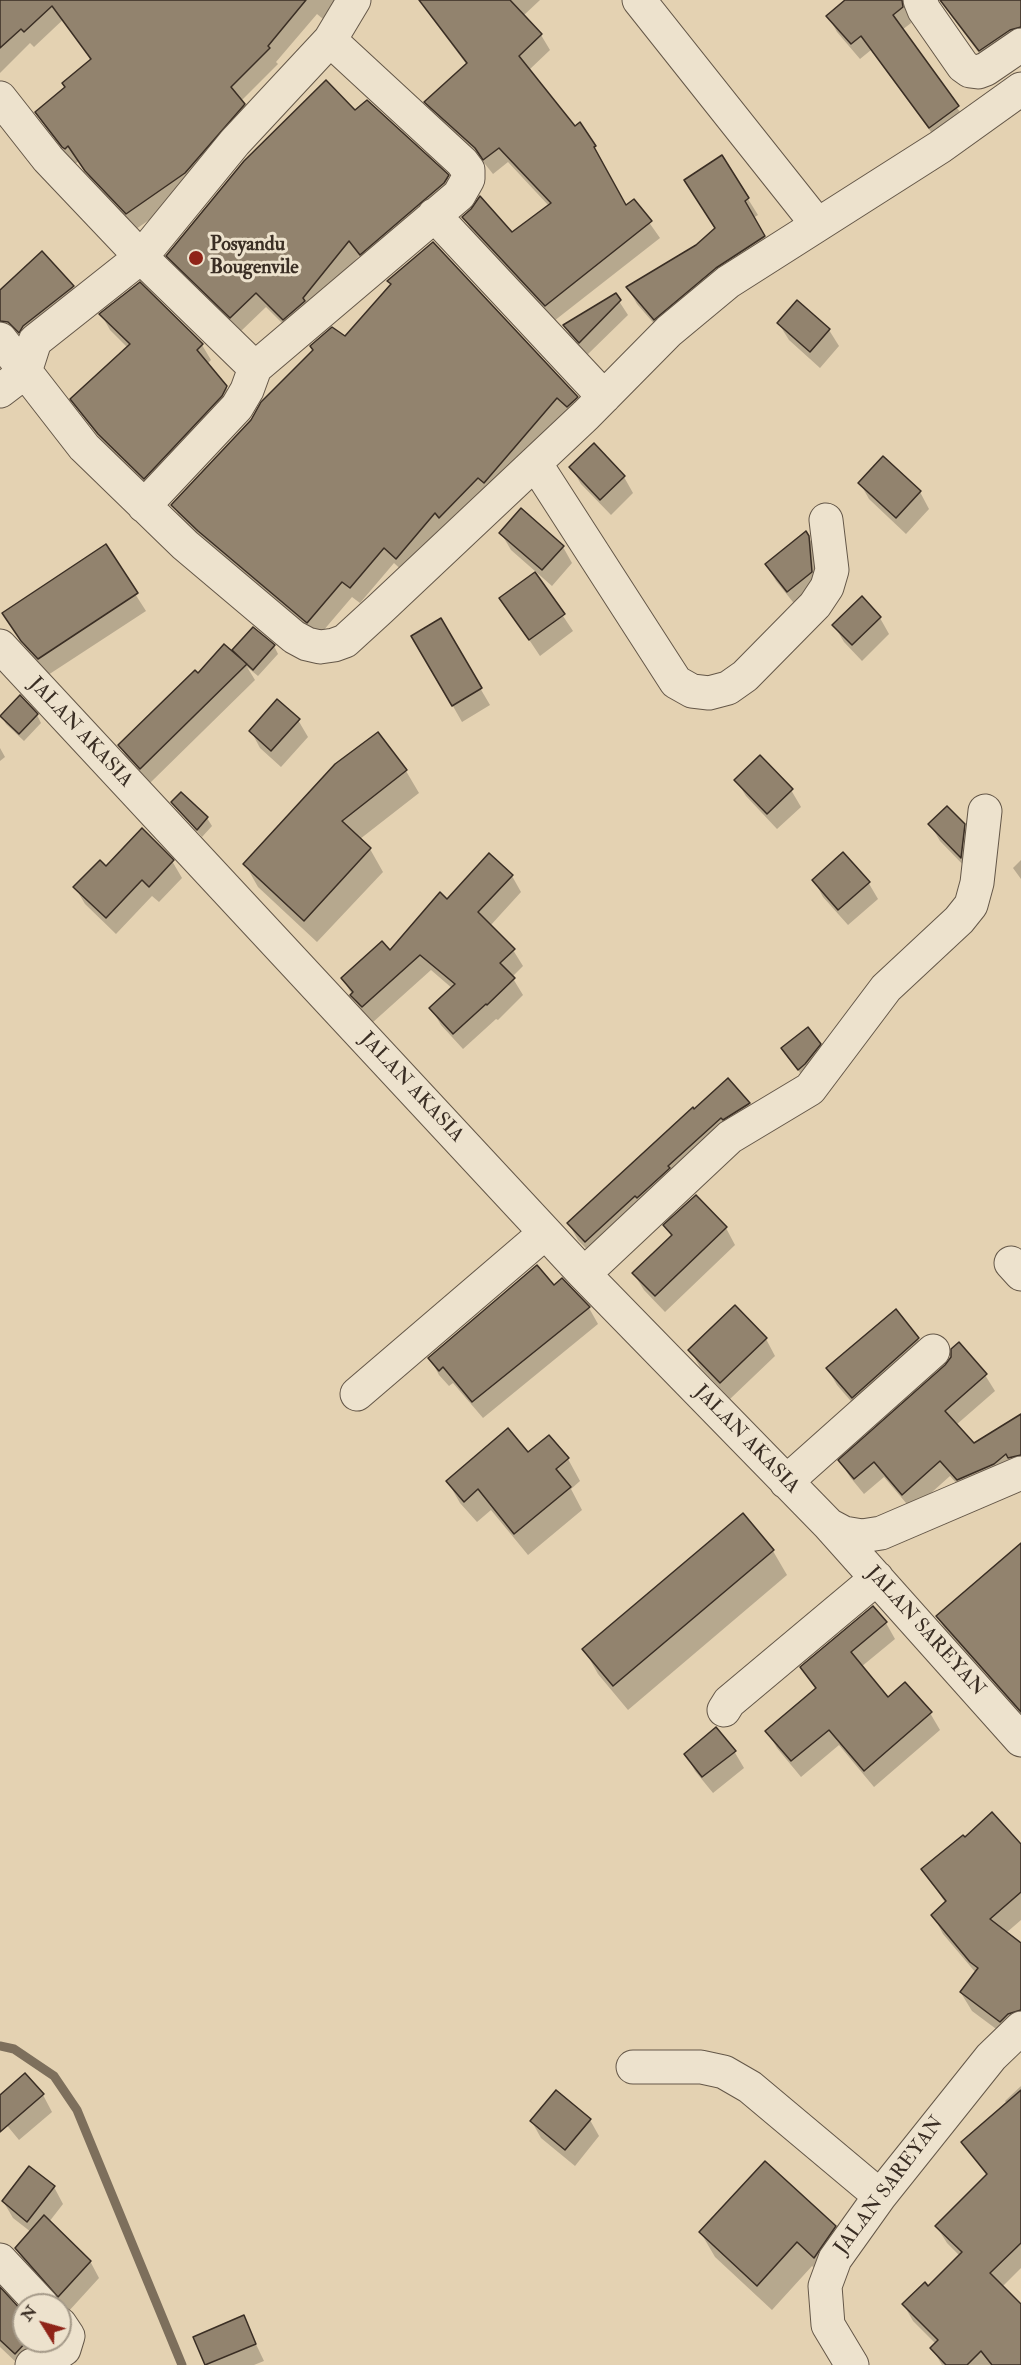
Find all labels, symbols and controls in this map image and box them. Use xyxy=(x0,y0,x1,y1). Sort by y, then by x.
place label: Posyandu Bougenvile xyxy=(210,234,299,281)
marker: Posyandu Bougenvile xyxy=(187,249,205,267)
street label: JALAN AKASIA xyxy=(23,673,137,793)
street label: JALAN AKASIA xyxy=(354,1028,468,1148)
street label: JALAN AKASIA xyxy=(688,1381,804,1499)
street label: JALAN SAREYAN xyxy=(860,1562,990,1702)
street label: JALAN SAREYAN xyxy=(830,2112,950,2260)
north arrow xyxy=(12,2293,72,2353)
text: N xyxy=(17,2302,42,2325)

